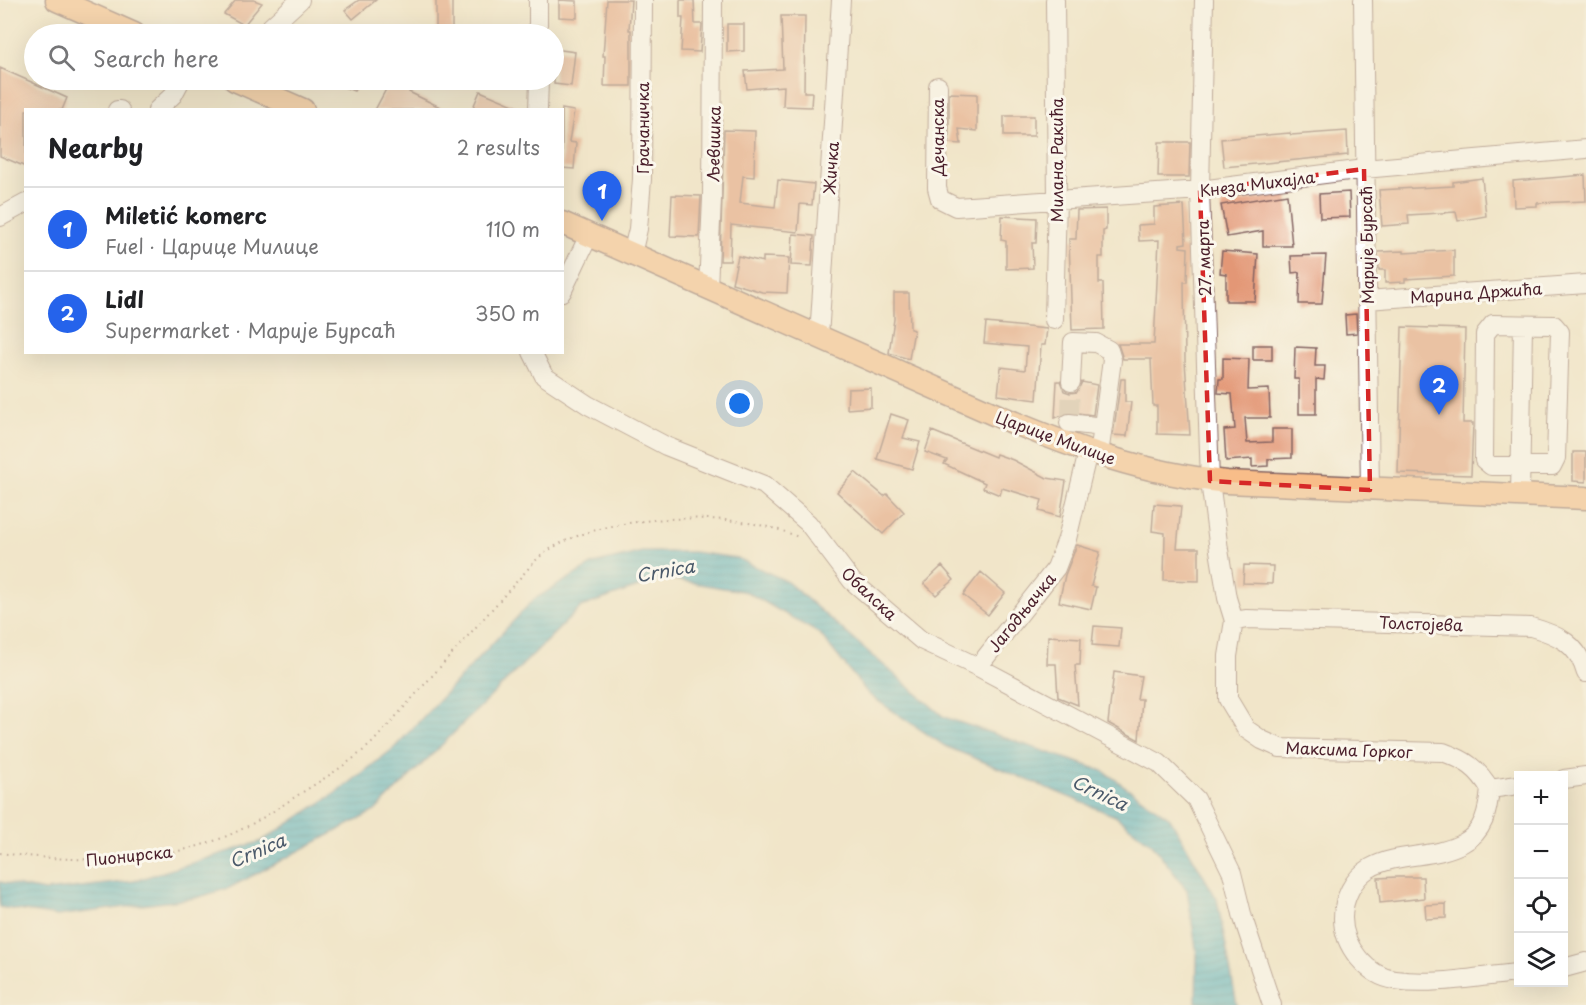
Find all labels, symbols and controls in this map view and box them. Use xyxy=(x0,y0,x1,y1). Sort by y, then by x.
search box xyxy=(24,24,564,90)
icon: search xyxy=(45,41,78,74)
text: Search here xyxy=(93,41,219,74)
street label: Грачаничка xyxy=(630,82,654,174)
street label: Дечанска xyxy=(925,98,949,177)
street label: Милана Ракића xyxy=(1044,98,1068,222)
street label: Љевишка xyxy=(700,106,726,182)
text: Nearby xyxy=(48,128,143,167)
text: 2 results xyxy=(457,132,540,162)
street label: Жичка xyxy=(816,141,844,195)
street label: Кнеза Михајла xyxy=(1198,164,1316,202)
pin: 1 xyxy=(582,172,622,221)
street label: Марије Бурсаћ xyxy=(1353,186,1379,304)
text: Miletić komerc xyxy=(105,198,267,231)
text: 1 xyxy=(63,214,72,244)
text: 110 m xyxy=(486,214,540,244)
street label: 27. марта xyxy=(1190,219,1216,297)
text: Fuel · Царице Милице xyxy=(105,231,319,261)
street label: Марина Држића xyxy=(1409,275,1543,309)
text: Lidl xyxy=(105,282,144,315)
text: 2 xyxy=(60,298,75,328)
text: 350 m xyxy=(475,298,540,328)
text: Supermarket · Марије Бурсаћ xyxy=(105,315,396,345)
pin: 2 xyxy=(1420,366,1458,415)
your location xyxy=(725,389,754,418)
street label: Царице Милице xyxy=(993,404,1119,470)
water label: Crnica xyxy=(634,551,697,588)
street label: Обалска xyxy=(837,561,903,625)
street label: Јагодњачка xyxy=(981,567,1061,657)
street label: Толстојева xyxy=(1379,610,1463,636)
street label: Максима Горког xyxy=(1285,735,1414,763)
water label: Crnica xyxy=(1068,767,1133,817)
map controls xyxy=(1514,771,1568,987)
button: + xyxy=(1514,771,1568,825)
button: − xyxy=(1514,825,1568,879)
water label: Crnica xyxy=(225,826,290,874)
street label: Пионирска xyxy=(85,839,173,871)
button: locate xyxy=(1514,879,1568,933)
button: layers xyxy=(1514,933,1568,987)

